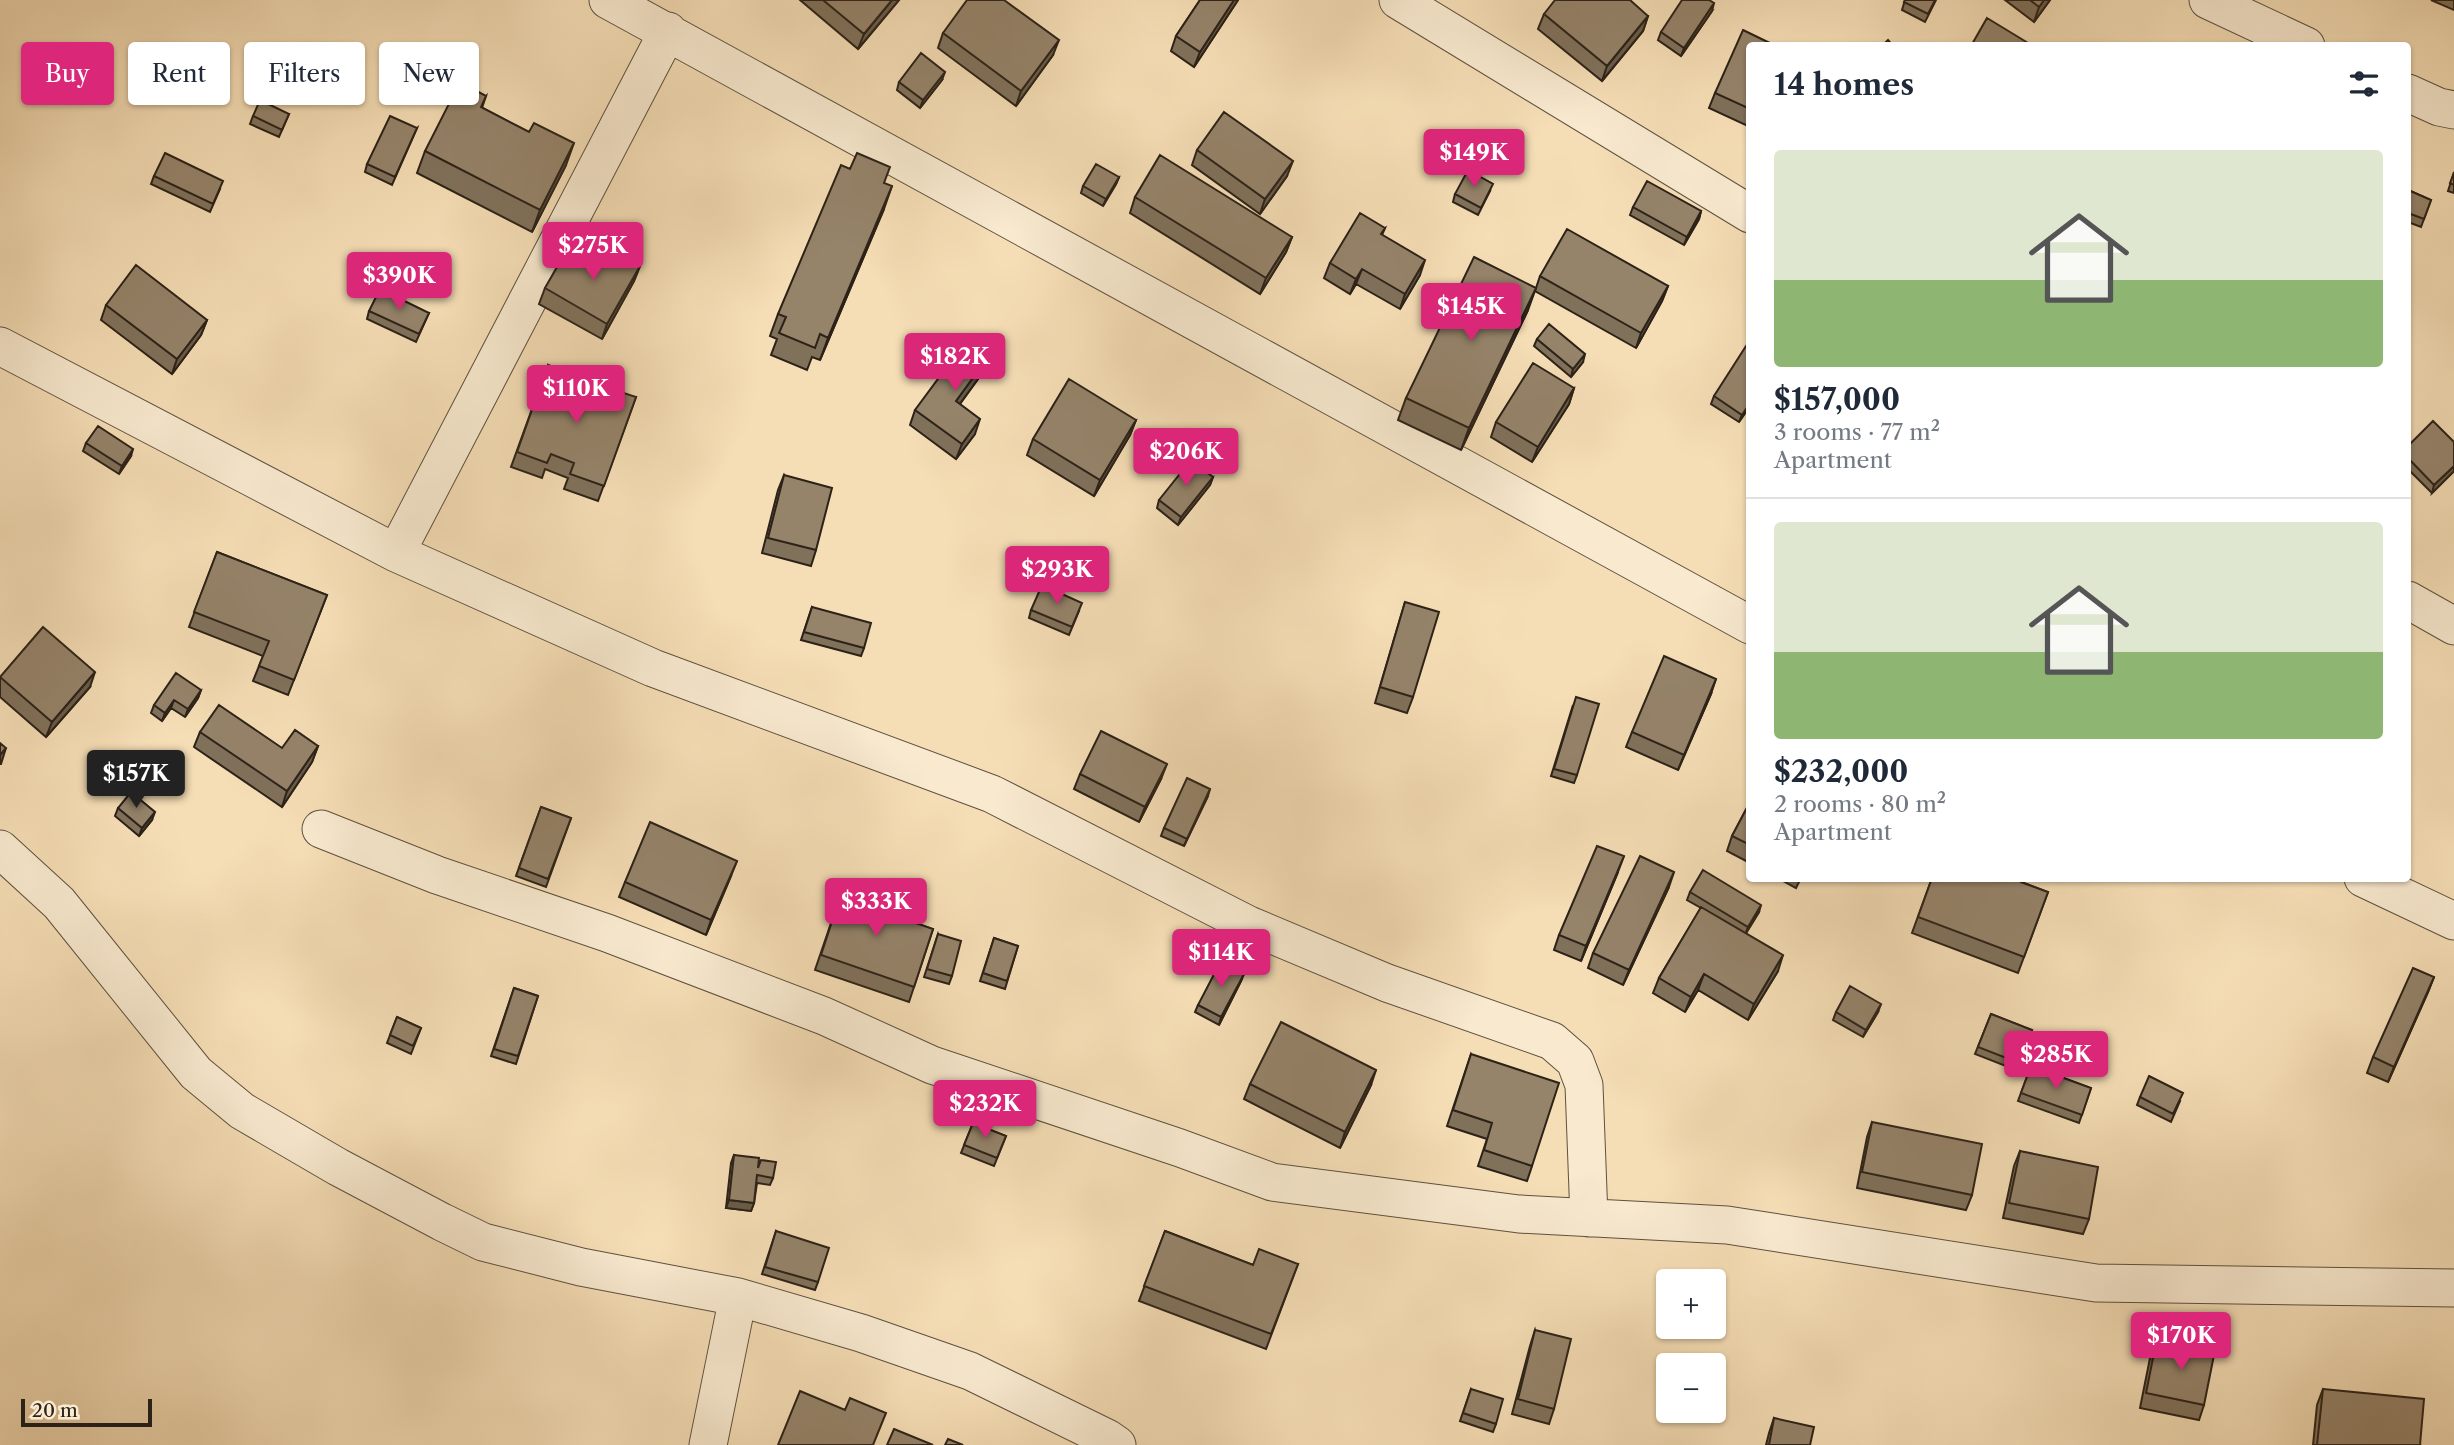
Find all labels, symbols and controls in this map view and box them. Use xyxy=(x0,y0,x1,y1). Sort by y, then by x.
chip: Buy xyxy=(21,42,114,105)
chip: Rent xyxy=(128,42,230,105)
chip: Filters xyxy=(244,42,365,105)
chip: New xyxy=(379,42,479,105)
icon: filters xyxy=(2345,65,2383,103)
text: 14 homes xyxy=(1774,66,1914,103)
pin: $149K xyxy=(1425,130,1523,189)
text: $149K xyxy=(1440,138,1508,166)
icon: home xyxy=(2016,195,2142,321)
pin: $275K xyxy=(544,222,642,282)
text: $275K xyxy=(558,231,628,259)
pin: $390K xyxy=(350,252,448,312)
text: $390K xyxy=(363,261,435,289)
pin: $145K xyxy=(1422,284,1520,343)
text: $145K xyxy=(1437,292,1505,320)
pin: $182K xyxy=(906,334,1004,393)
text: $182K xyxy=(920,342,990,370)
pin: $110K xyxy=(527,366,625,425)
text: $110K xyxy=(543,374,609,402)
text: $157,000 xyxy=(1774,381,1900,418)
text: 3 rooms · 77 m² xyxy=(1774,418,1940,446)
pin: $206K xyxy=(1137,428,1235,488)
text: $206K xyxy=(1149,437,1223,465)
text: Apartment xyxy=(1774,446,1892,474)
pin: $293K xyxy=(1008,546,1106,606)
text: $293K xyxy=(1021,555,1093,583)
icon: home xyxy=(2016,567,2142,693)
pin: $157K xyxy=(87,750,185,810)
text: $232,000 xyxy=(1774,753,1908,790)
text: $157K xyxy=(103,759,169,787)
text: 2 rooms · 80 m² xyxy=(1774,790,1946,818)
text: Apartment xyxy=(1774,818,1892,846)
pin: $333K xyxy=(827,878,925,938)
text: $333K xyxy=(841,887,911,915)
pin: $114K xyxy=(1172,930,1270,989)
text: $114K xyxy=(1188,938,1254,966)
pin: $285K xyxy=(2007,1032,2105,1091)
text: $285K xyxy=(2020,1040,2092,1068)
pin: $232K xyxy=(936,1080,1034,1140)
text: $232K xyxy=(949,1089,1021,1117)
map controls xyxy=(1656,1269,1726,1423)
button: + xyxy=(1656,1269,1726,1339)
pin: $170K xyxy=(2132,1312,2230,1372)
text: $170K xyxy=(2147,1321,2215,1349)
button: − xyxy=(1656,1353,1726,1423)
scale bar xyxy=(21,1396,152,1428)
text: 20 m xyxy=(32,1399,78,1422)

